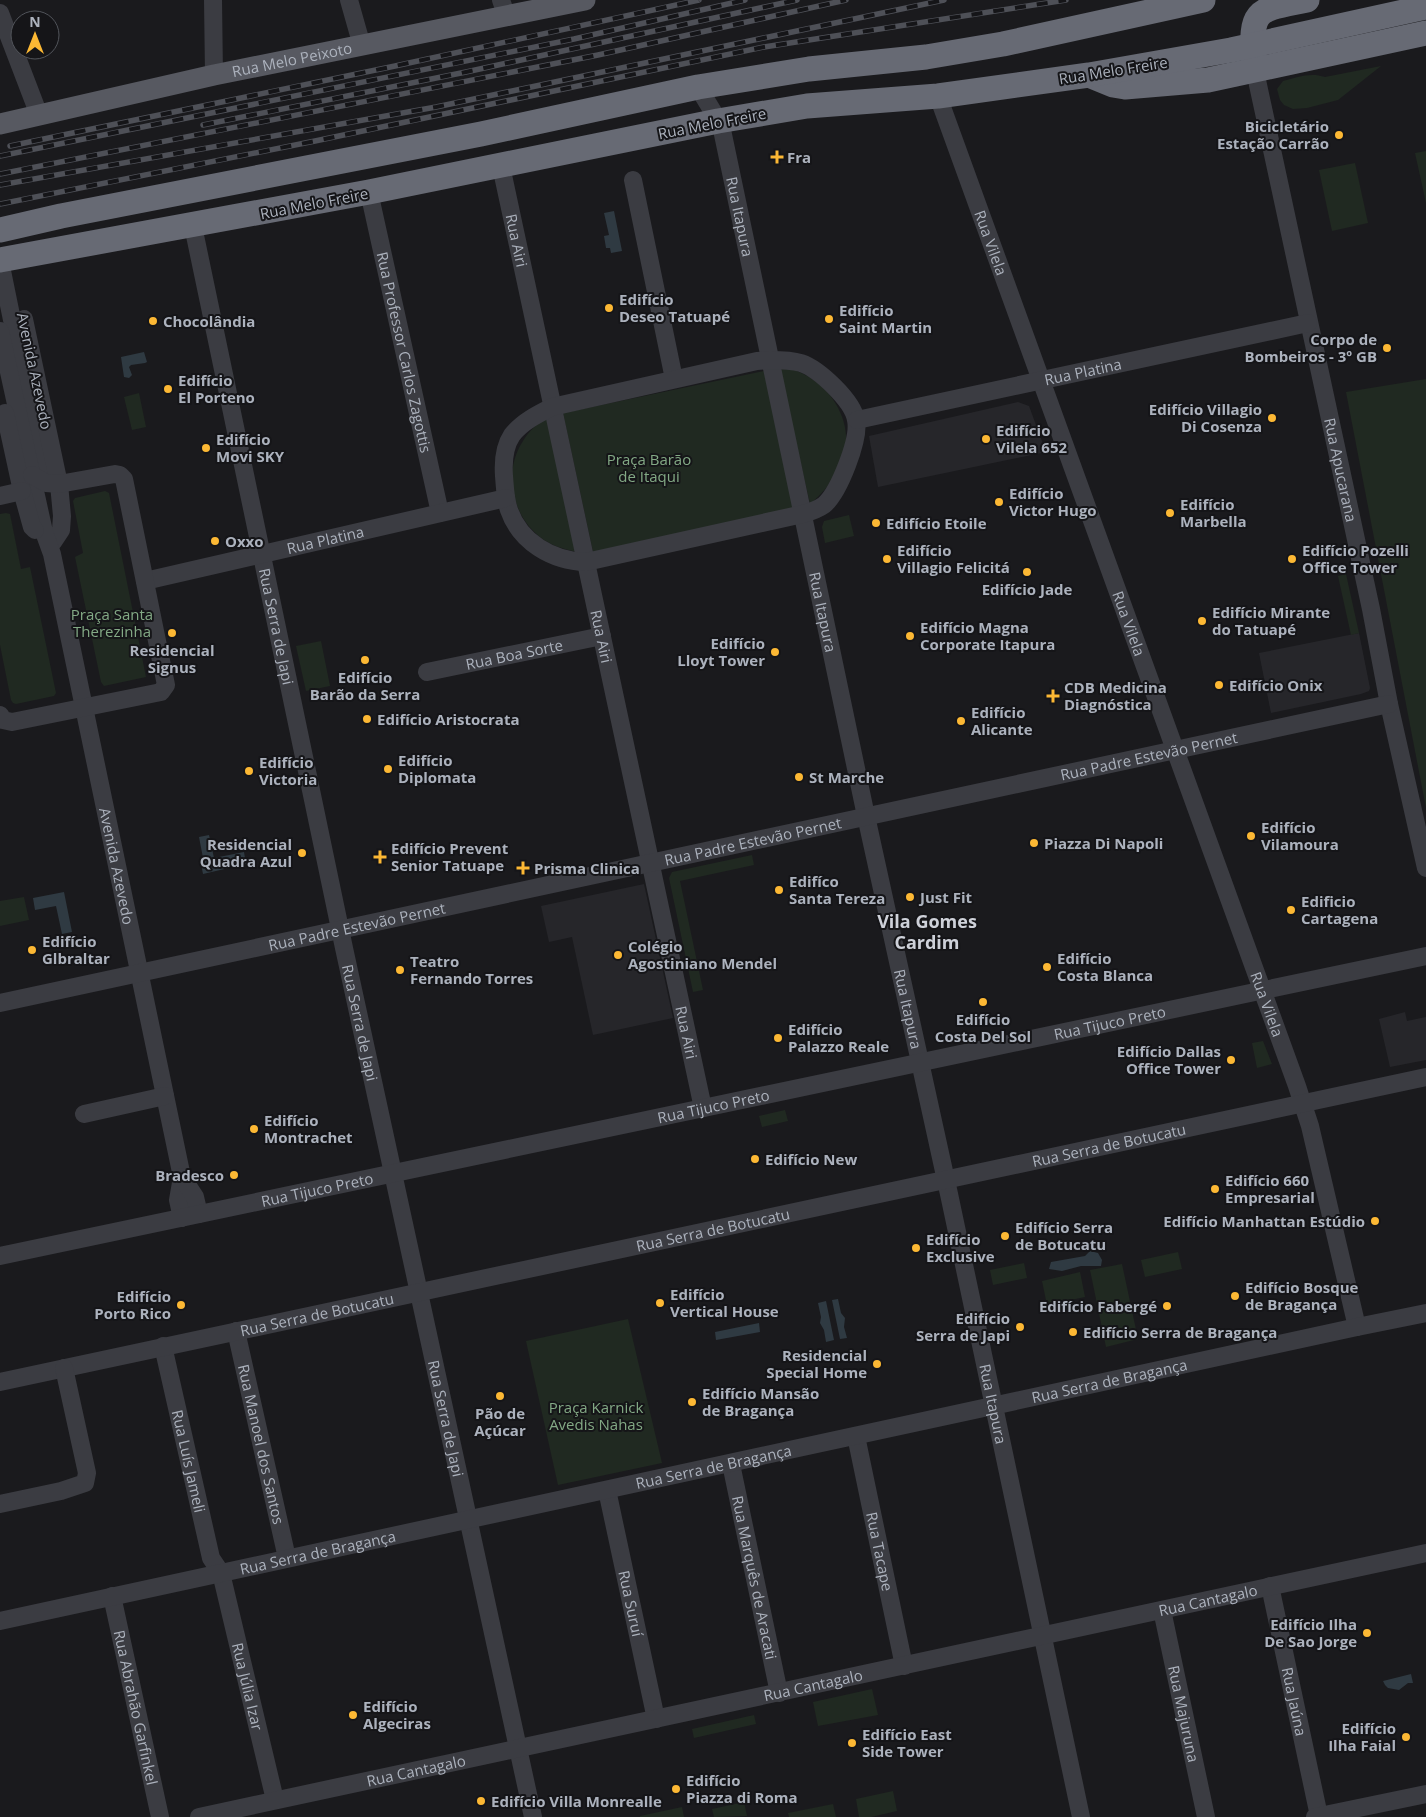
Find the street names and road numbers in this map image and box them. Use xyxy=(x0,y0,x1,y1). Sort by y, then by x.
street label: Rua Melo Peixoto xyxy=(230,37,354,81)
street label: Rua Melo Freire xyxy=(1057,52,1169,88)
street label: Rua Melo Freire xyxy=(656,103,768,143)
street label: Rua Itapura xyxy=(722,175,758,259)
street label: Rua Melo Freire xyxy=(258,183,370,223)
street label: Rua Vilela xyxy=(970,207,1012,278)
street label: Rua Airi xyxy=(502,212,532,269)
street label: Rua Professor Carlos Zagottis xyxy=(372,250,436,455)
street label: Avenida Azevedo xyxy=(13,311,57,431)
street label: Rua Platina xyxy=(1042,353,1123,389)
street label: Rua Apucarana xyxy=(1320,416,1362,524)
street label: Rua Platina xyxy=(285,521,366,558)
street label: Rua Serra de Japi xyxy=(255,566,299,687)
street label: Rua Itapura xyxy=(805,570,841,654)
street label: Rua Vilela xyxy=(1108,588,1150,659)
street label: Rua Airi xyxy=(586,608,617,665)
street label: Rua Boa Sorte xyxy=(464,634,565,674)
street label: Rua Padre Estevão Pernet xyxy=(1058,727,1239,784)
street label: Avenida Azevedo xyxy=(95,806,139,926)
street label: Rua Padre Estevão Pernet xyxy=(662,812,843,870)
street label: Rua Padre Estevão Pernet xyxy=(267,897,447,955)
street label: Rua Serra de Japi xyxy=(338,962,383,1083)
street label: Rua Itapura xyxy=(890,967,927,1051)
street label: Rua Vilela xyxy=(1246,969,1288,1039)
street label: Rua Tijuco Preto xyxy=(1052,1001,1168,1044)
street label: Rua Airi xyxy=(671,1004,702,1061)
street label: Rua Tijuco Preto xyxy=(656,1084,771,1127)
street label: Rua Serra de Botucatu xyxy=(1030,1119,1188,1171)
street label: Rua Tijuco Preto xyxy=(259,1168,375,1211)
street label: Rua Serra de Botucatu xyxy=(634,1203,792,1256)
street label: Rua Serra de Botucatu xyxy=(238,1288,396,1340)
street label: Rua Serra de Bragança xyxy=(1030,1354,1189,1407)
street label: Rua Serra de Japi xyxy=(424,1358,469,1479)
street label: Rua Manoel dos Santos xyxy=(234,1362,289,1526)
street label: Rua Itapura xyxy=(975,1362,1012,1446)
street label: Rua Luís Jameli xyxy=(168,1408,210,1514)
street label: Rua Serra de Bragança xyxy=(634,1440,793,1493)
street label: Rua Marquês de Aracati xyxy=(728,1494,782,1661)
street label: Rua Tacape xyxy=(862,1510,898,1593)
street label: Rua Serra de Bragança xyxy=(238,1526,397,1579)
street label: Rua Suruí xyxy=(614,1568,648,1640)
street label: Rua Cantagalo xyxy=(1157,1580,1259,1620)
street label: Rua Abrahão Garfinkel xyxy=(110,1628,163,1787)
street label: Rua Júlia Izar xyxy=(228,1641,268,1732)
street label: Rua Majuruna xyxy=(1164,1663,1204,1764)
street label: Rua Cantagalo xyxy=(762,1665,864,1705)
street label: Rua Jaúna xyxy=(1278,1665,1312,1738)
street label: Rua Cantagalo xyxy=(365,1750,467,1791)

